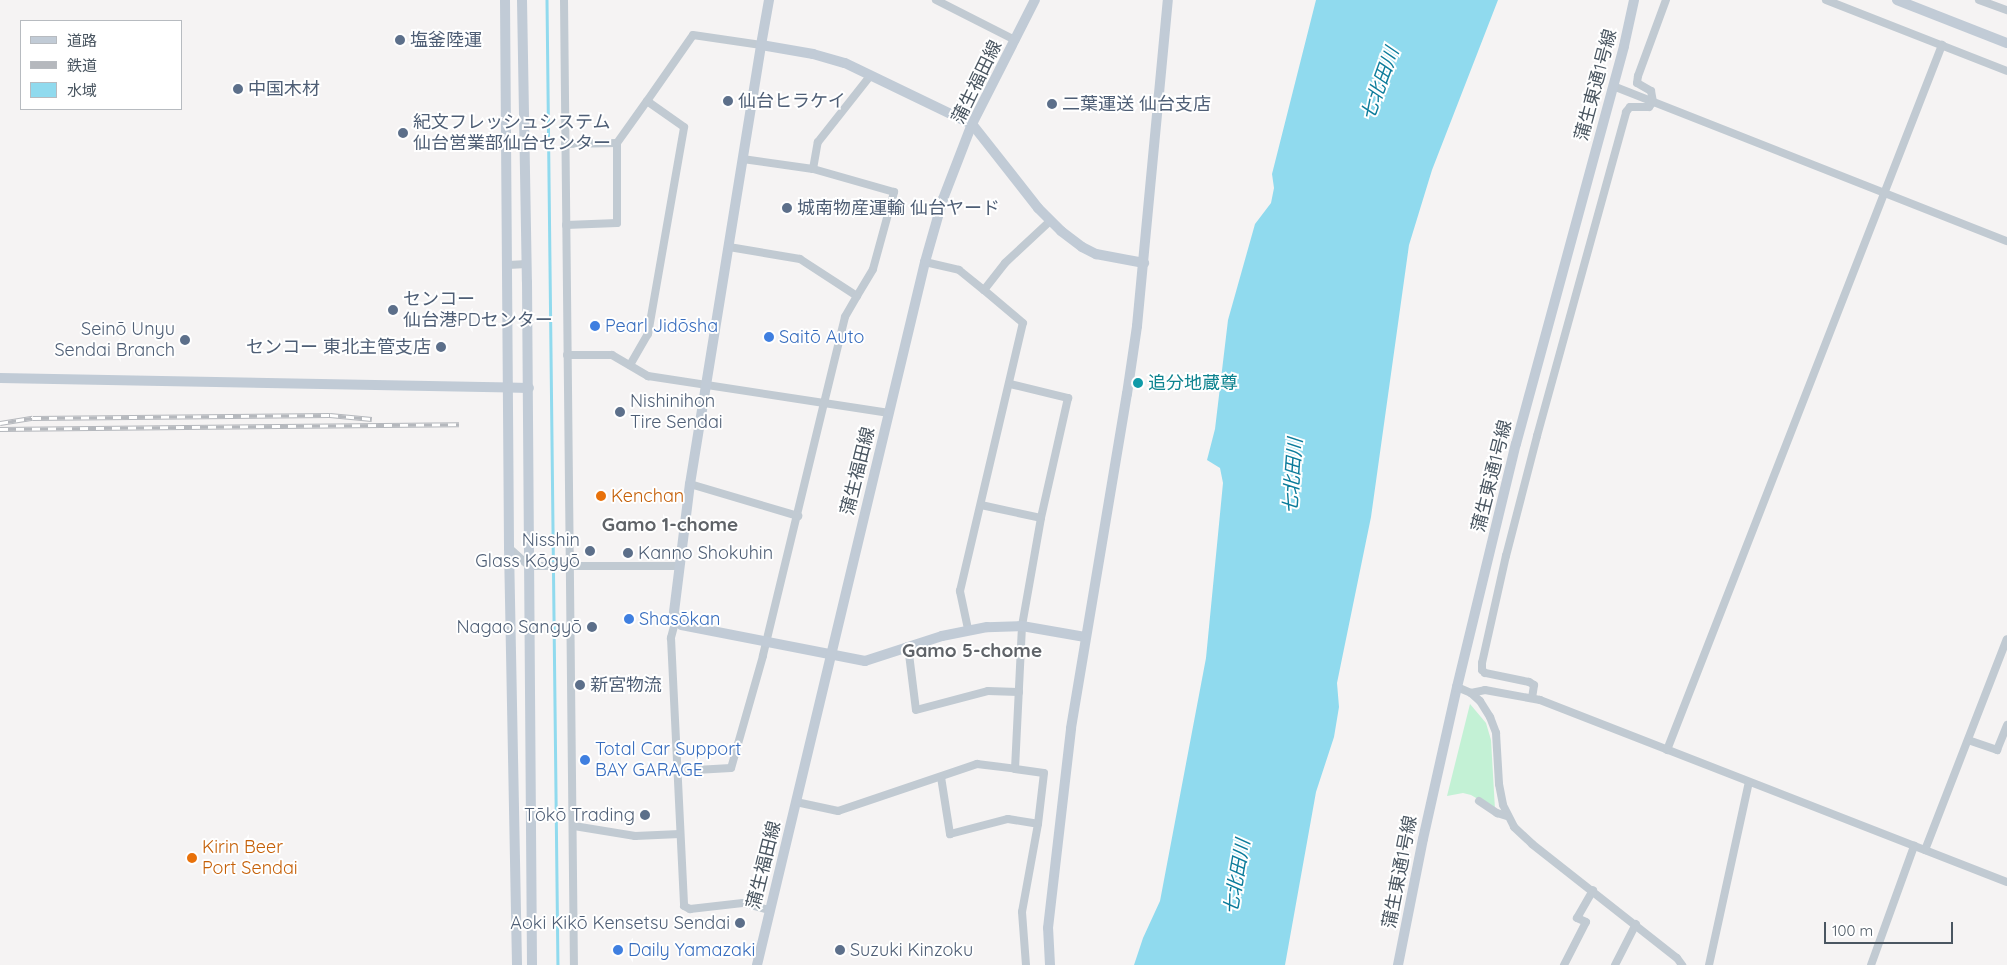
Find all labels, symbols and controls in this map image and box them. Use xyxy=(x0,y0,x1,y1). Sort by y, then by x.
legend xyxy=(20,20,182,110)
street label: 蒲生東通1号線 xyxy=(1571,27,1621,143)
place label: 塩釜陸運 xyxy=(410,29,482,51)
text: 道路 xyxy=(67,31,97,50)
marker: 塩釜陸運 xyxy=(394,34,406,46)
street label: 蒲生福田線 xyxy=(948,37,1006,127)
water label: 七北田川 xyxy=(1356,44,1404,124)
text: 鉄道 xyxy=(67,56,97,75)
place label: 中国木材 xyxy=(248,78,320,100)
text: 水域 xyxy=(67,81,97,100)
marker: 中国木材 xyxy=(232,83,244,95)
place label: 仙台ヒラケイ xyxy=(738,90,846,112)
place label: 二葉運送 仙台支店 xyxy=(1062,93,1211,115)
marker: 仙台ヒラケイ xyxy=(722,95,734,107)
marker: 二葉運送 仙台支店 xyxy=(1046,98,1058,110)
place label: 紀文フレッシュシステム 仙台営業部仙台センター xyxy=(413,112,611,154)
marker: 紀文フレッシュシステム 仙台営業部仙台センター xyxy=(397,127,409,139)
place label: 城南物産運輸 仙台ヤード xyxy=(797,197,1000,219)
marker: 城南物産運輸 仙台ヤード xyxy=(781,202,793,214)
place label: センコー 仙台港PDセンター xyxy=(403,289,553,332)
marker: センコー 仙台港PDセンター xyxy=(387,304,399,316)
place label: Pearl Jidōsha xyxy=(605,315,718,337)
place label: Seinō Unyu Sendai Branch xyxy=(54,319,175,362)
marker: Pearl Jidōsha xyxy=(589,320,601,332)
place label: Saitō Auto xyxy=(779,326,864,348)
marker: Saitō Auto xyxy=(763,331,775,343)
marker: Seinō Unyu Sendai Branch xyxy=(179,334,191,346)
place label: センコー 東北主管支店 xyxy=(246,336,431,358)
marker: センコー 東北主管支店 xyxy=(435,341,447,353)
place label: 追分地蔵尊 xyxy=(1148,372,1238,394)
marker: 追分地蔵尊 xyxy=(1132,377,1144,389)
place label: Nishinihon Tire Sendai xyxy=(630,391,723,434)
marker: Nishinihon Tire Sendai xyxy=(614,406,626,418)
street label: 蒲生東通1号線 xyxy=(1468,418,1516,534)
street label: 蒲生福田線 xyxy=(837,425,879,517)
water label: 七北田川 xyxy=(1279,437,1307,515)
place label: Kenchan xyxy=(611,485,684,507)
marker: Kenchan xyxy=(595,490,607,502)
district label: Gamo 1-chome xyxy=(602,514,738,536)
place label: Nisshin Glass Kōgyō xyxy=(475,530,580,572)
place label: Kanno Shokuhin xyxy=(638,542,773,564)
marker: Nisshin Glass Kōgyō xyxy=(584,545,596,557)
marker: Kanno Shokuhin xyxy=(622,547,634,559)
place label: Shasōkan xyxy=(639,608,720,630)
marker: Shasōkan xyxy=(623,613,635,625)
place label: Nagao Sangyō xyxy=(456,616,582,638)
marker: Nagao Sangyō xyxy=(586,621,598,633)
district label: Gamo 5-chome xyxy=(902,640,1042,662)
place label: 新宮物流 xyxy=(590,674,662,696)
marker: 新宮物流 xyxy=(574,679,586,691)
place label: Total Car Support BAY GARAGE xyxy=(595,739,741,782)
marker: Total Car Support BAY GARAGE xyxy=(579,754,591,766)
place label: Tōkō Trading xyxy=(524,804,635,826)
marker: Tōkō Trading xyxy=(639,809,651,821)
street label: 蒲生東通1号線 xyxy=(1378,814,1422,930)
street label: 蒲生福田線 xyxy=(743,819,785,911)
place label: Kirin Beer Port Sendai xyxy=(202,837,298,880)
water label: 七北田川 xyxy=(1219,838,1255,916)
marker: Kirin Beer Port Sendai xyxy=(186,852,198,864)
place label: Aoki Kikō Kensetsu Sendai xyxy=(510,912,730,934)
scale bar xyxy=(1827,912,1956,944)
marker: Aoki Kikō Kensetsu Sendai xyxy=(734,917,746,929)
text: 100 m xyxy=(1832,921,1873,940)
place label: Daily Yamazaki xyxy=(628,939,755,961)
place label: Suzuki Kinzoku xyxy=(850,939,973,961)
marker: Daily Yamazaki xyxy=(612,944,624,956)
marker: Suzuki Kinzoku xyxy=(834,944,846,956)

